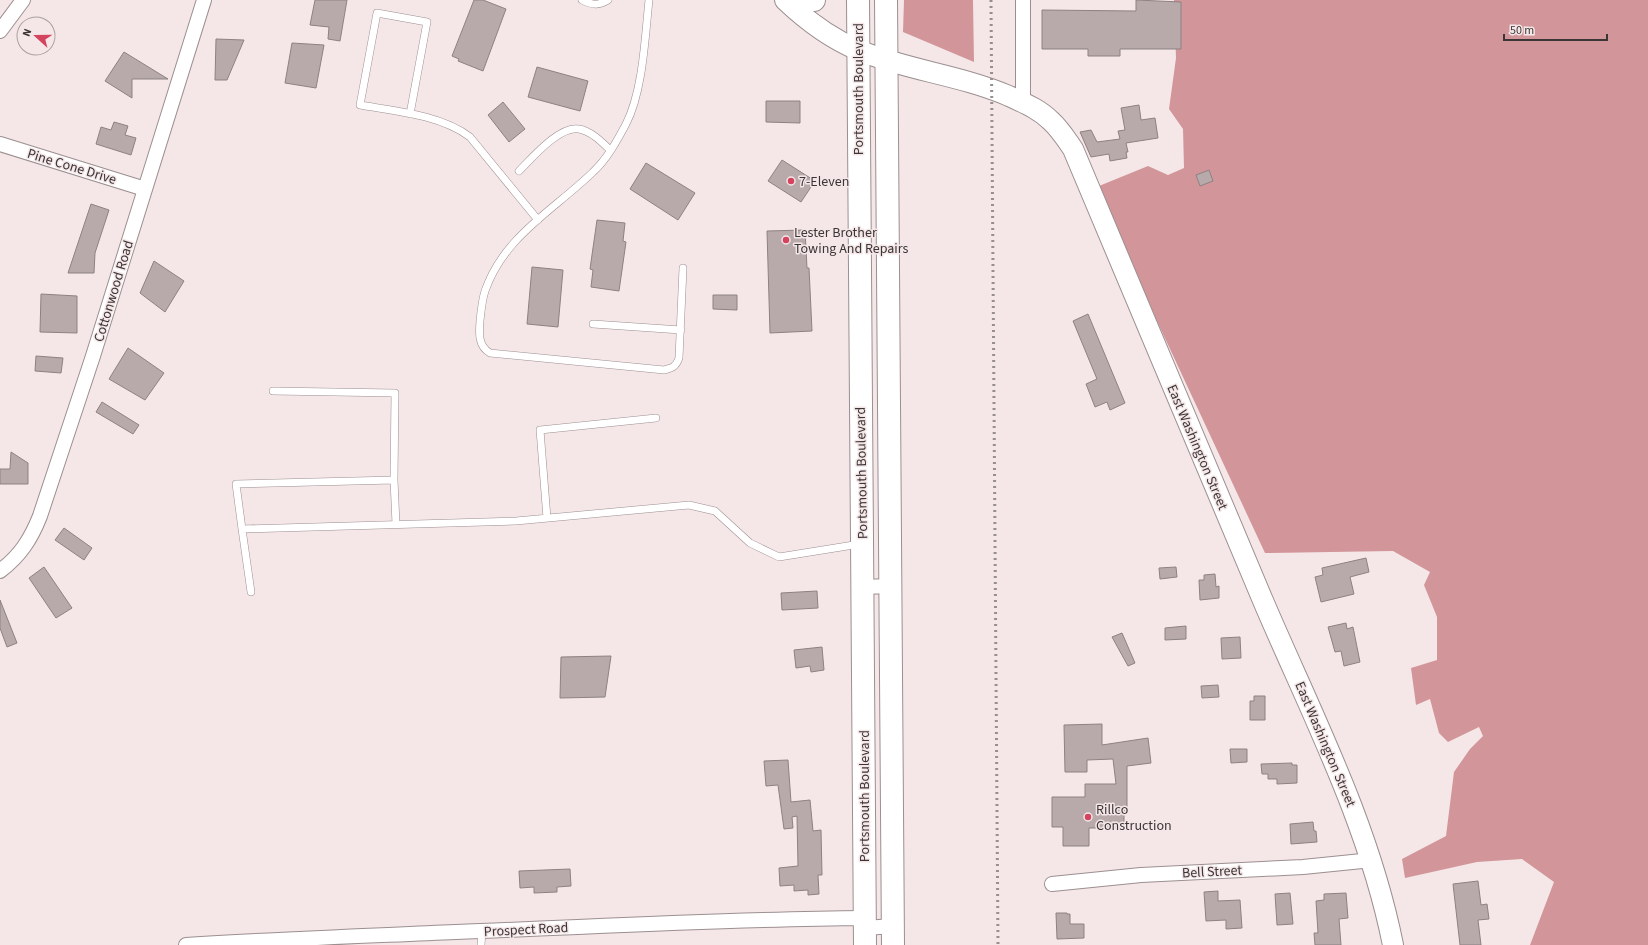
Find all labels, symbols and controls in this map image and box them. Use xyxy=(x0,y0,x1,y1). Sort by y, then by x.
north arrow xyxy=(16,16,56,56)
scale bar xyxy=(1504,16,1607,42)
text: 50 m xyxy=(1510,22,1534,39)
street label: Portsmouth Boulevard xyxy=(849,23,869,155)
text: N xyxy=(19,26,35,39)
street label: Pine Cone Drive xyxy=(25,144,119,190)
place label: 7-Eleven xyxy=(799,172,849,192)
marker: 7-Eleven xyxy=(786,176,796,186)
place label: Lester Brother Towing And Repairs xyxy=(794,223,909,259)
marker: Lester Brother Towing And Repairs xyxy=(781,235,791,245)
street label: Cottonwood Road xyxy=(89,238,139,345)
street label: East Washington Street xyxy=(1162,381,1233,514)
street label: Portsmouth Boulevard xyxy=(851,407,873,539)
street label: East Washington Street xyxy=(1290,678,1361,811)
street label: Portsmouth Boulevard xyxy=(855,730,875,862)
place label: Rillco Construction xyxy=(1096,800,1172,836)
marker: Rillco Construction xyxy=(1083,812,1093,822)
street label: Bell Street xyxy=(1181,860,1243,884)
street label: Prospect Road xyxy=(483,918,569,942)

